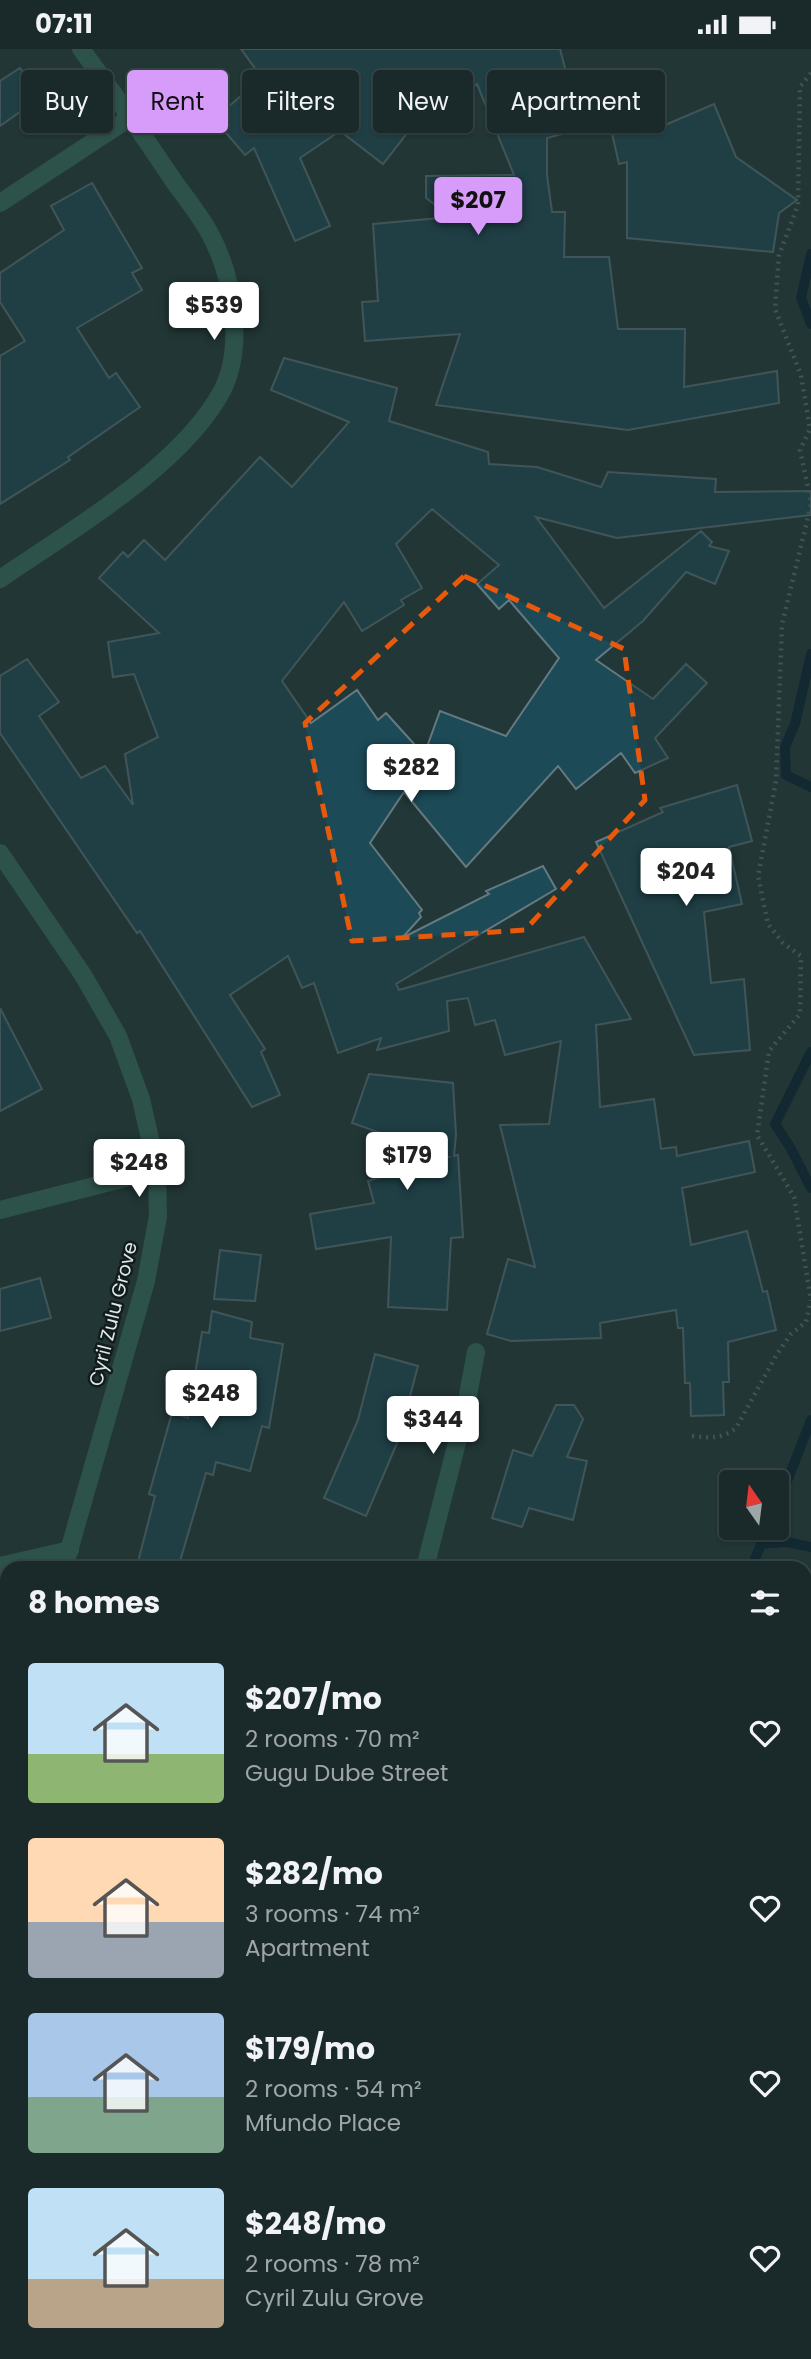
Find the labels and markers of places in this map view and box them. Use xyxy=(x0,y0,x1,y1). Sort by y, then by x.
pin: $207 xyxy=(437,177,519,237)
pin: $539 xyxy=(173,282,255,342)
pin: $282 xyxy=(370,745,452,804)
pin: $204 xyxy=(645,849,727,908)
pin: $179 xyxy=(366,1133,448,1192)
pin: $248 xyxy=(98,1139,180,1199)
pin: $248 xyxy=(170,1371,252,1430)
pin: $344 xyxy=(392,1397,474,1456)

